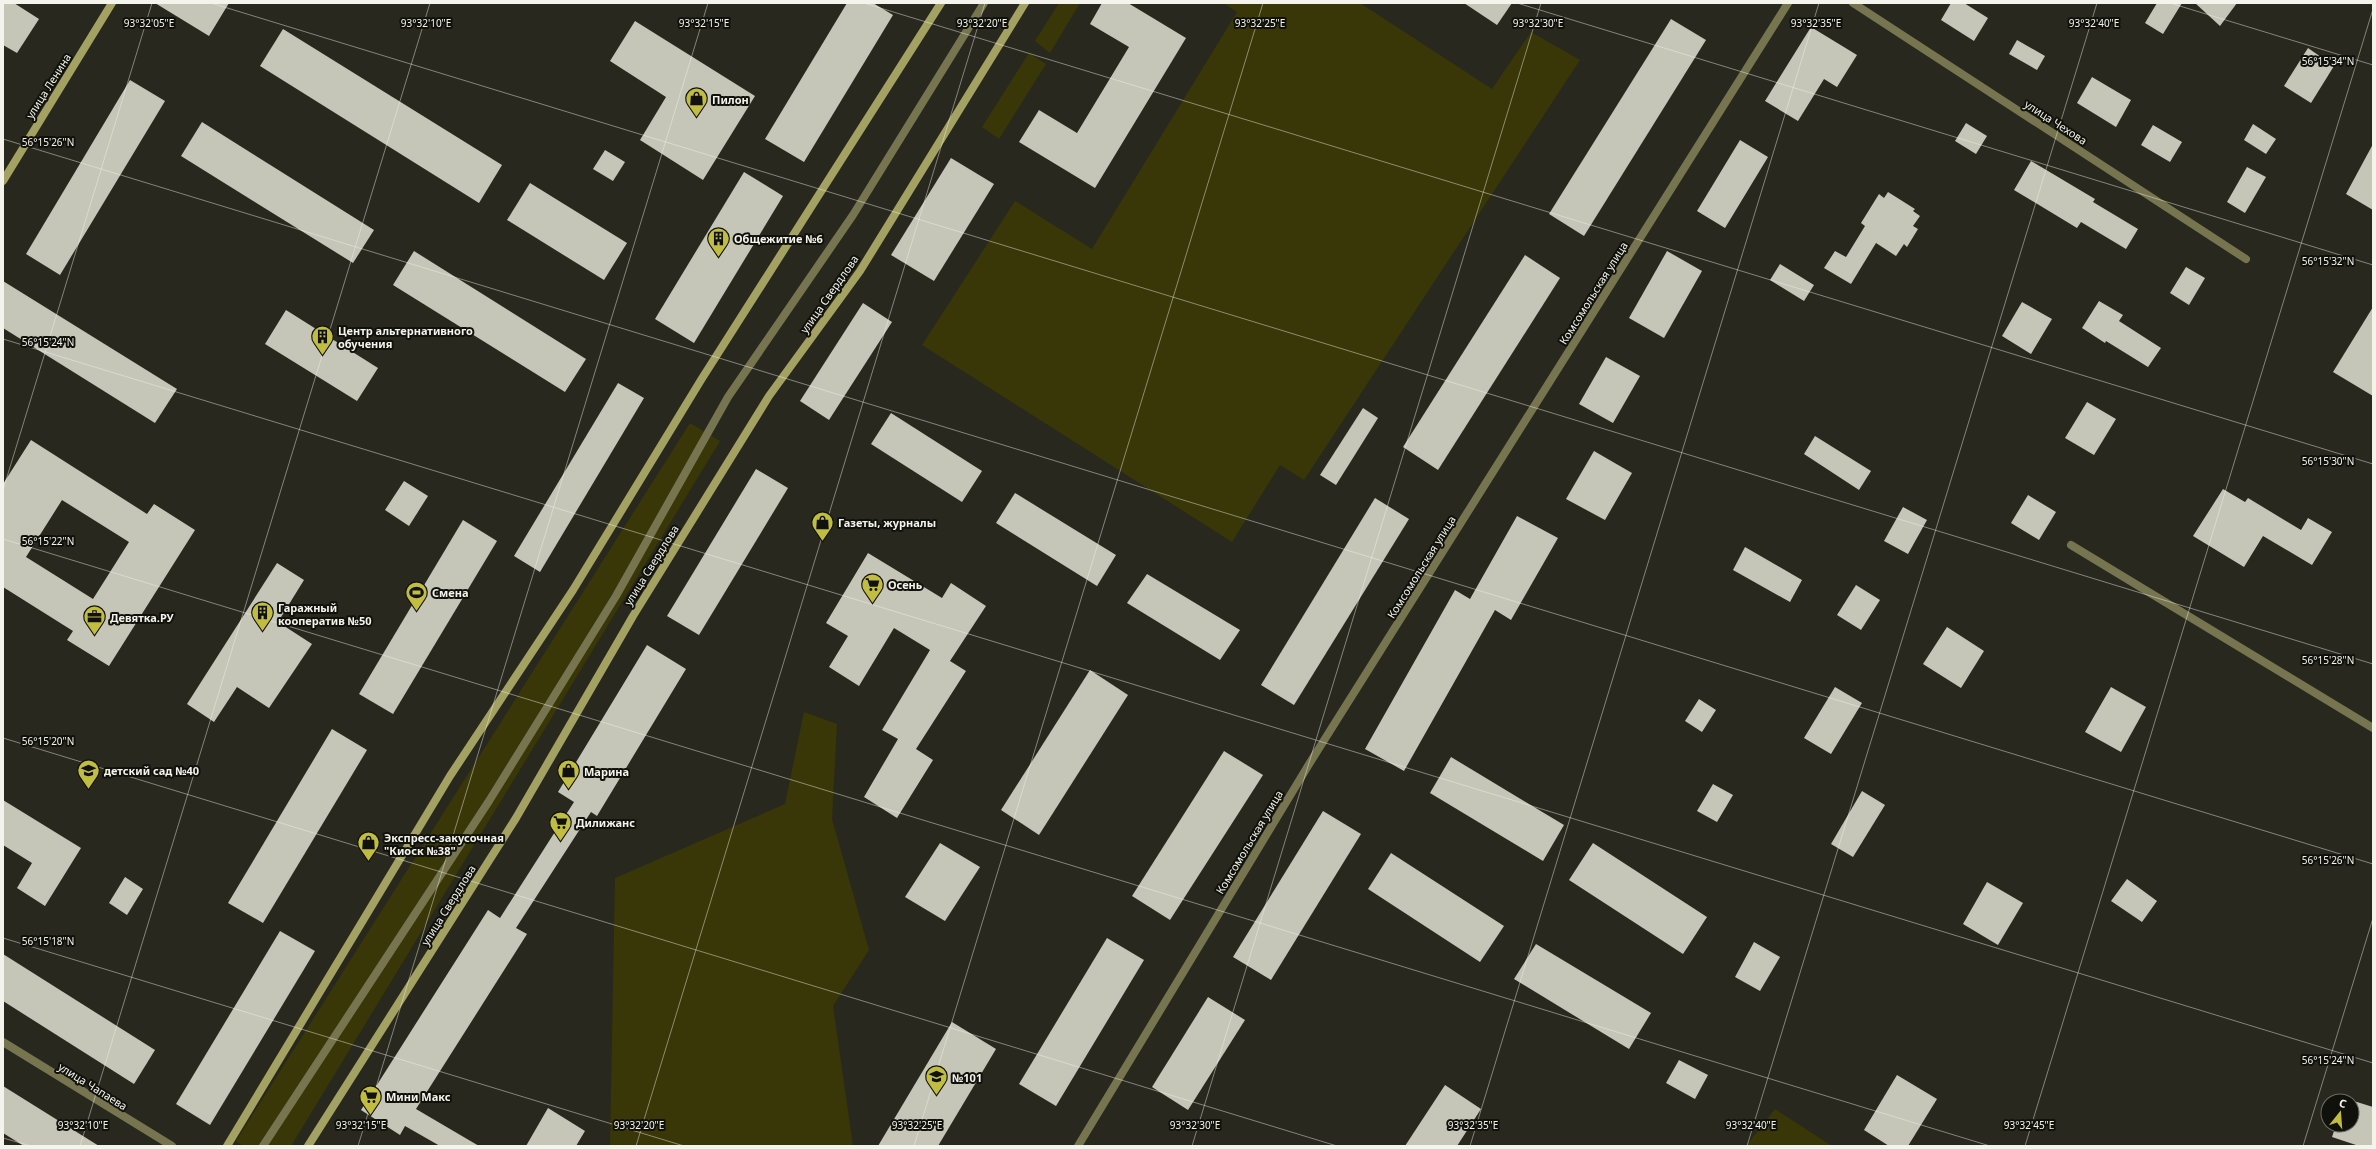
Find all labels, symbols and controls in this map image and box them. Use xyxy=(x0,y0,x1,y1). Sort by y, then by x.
text: 93°32'05"E xyxy=(124,16,174,30)
text: 93°32'10"E xyxy=(401,16,451,30)
text: 93°32'15"E xyxy=(679,16,729,30)
text: 93°32'20"E xyxy=(957,16,1007,30)
text: 93°32'25"E xyxy=(1235,16,1285,30)
text: 93°32'30"E xyxy=(1513,16,1563,30)
text: 93°32'35"E xyxy=(1791,16,1841,30)
text: 93°32'40"E xyxy=(2069,16,2119,30)
street label: улица Ленина xyxy=(22,51,74,121)
text: 56°15'34"N xyxy=(2302,54,2354,68)
shop icon: Пилон xyxy=(684,86,710,119)
place label: Пилон xyxy=(712,92,749,107)
street label: улица Чехова xyxy=(2022,96,2090,148)
text: 56°15'26"N xyxy=(22,135,74,149)
building icon: Общежитие №6 xyxy=(706,225,732,258)
place label: Общежитие №6 xyxy=(734,231,823,246)
street label: Комсомольская улица xyxy=(1555,239,1631,347)
street label: улица Свердлова xyxy=(796,252,862,336)
text: 56°15'32"N xyxy=(2302,254,2354,268)
building icon: Центр альтернативного обучения xyxy=(309,323,335,356)
place label: Центр альтернативного обучения xyxy=(338,323,473,351)
text: 56°15'24"N xyxy=(22,335,74,349)
text: 56°15'30"N xyxy=(2302,454,2354,468)
shop icon: Газеты, журналы xyxy=(810,509,836,542)
street label: Комсомольская улица xyxy=(1383,513,1459,621)
place label: Газеты, журналы xyxy=(838,515,936,530)
street label: улица Свердлова xyxy=(620,522,682,608)
text: 56°15'22"N xyxy=(22,534,74,548)
supermarket icon: Осень xyxy=(860,571,886,604)
place label: Осень xyxy=(888,577,923,592)
sports icon: Смена xyxy=(404,579,430,612)
place label: Смена xyxy=(432,585,469,600)
building icon: Гаражный кооператив №50 xyxy=(250,600,276,633)
place label: Гаражный кооператив №50 xyxy=(278,600,372,628)
office icon: Девятка.РУ xyxy=(82,604,108,637)
place label: Девятка.РУ xyxy=(110,610,175,625)
text: 56°15'28"N xyxy=(2302,653,2354,667)
text: 56°15'20"N xyxy=(22,734,74,748)
school or university icon: детский сад №40 xyxy=(75,757,101,790)
shop icon: Марина xyxy=(555,758,581,791)
place label: детский сад №40 xyxy=(104,763,199,778)
place label: Марина xyxy=(584,764,629,779)
street label: Комсомольская улица xyxy=(1212,787,1286,897)
supermarket icon: Дилижанс xyxy=(547,809,573,842)
place label: Дилижанс xyxy=(576,815,635,830)
shop icon: Экспресс-закусочная "Киоск №38" xyxy=(355,830,381,863)
place label: Экспресс-закусочная "Киоск №38" xyxy=(384,830,504,858)
text: 56°15'26"N xyxy=(2302,853,2354,867)
street label: улица Свердлова xyxy=(417,862,479,948)
text: 56°15'18"N xyxy=(22,934,74,948)
text: 56°15'24"N xyxy=(2302,1053,2354,1067)
street label: улица Чапаева xyxy=(56,1059,130,1113)
school or university icon: №101 xyxy=(924,1064,950,1097)
place label: №101 xyxy=(952,1070,982,1085)
supermarket icon: Мини Макс xyxy=(357,1083,383,1116)
place label: Мини Макс xyxy=(386,1089,451,1104)
north arrow xyxy=(2320,1093,2360,1133)
text: С xyxy=(2337,1095,2349,1111)
text: 93°32'10"E xyxy=(58,1118,108,1132)
text: 93°32'15"E xyxy=(336,1118,386,1132)
text: 93°32'20"E xyxy=(614,1118,664,1132)
text: 93°32'25"E xyxy=(892,1118,942,1132)
text: 93°32'30"E xyxy=(1170,1118,1220,1132)
text: 93°32'35"E xyxy=(1448,1118,1498,1132)
text: 93°32'40"E xyxy=(1726,1118,1776,1132)
text: 93°32'45"E xyxy=(2004,1118,2054,1132)

